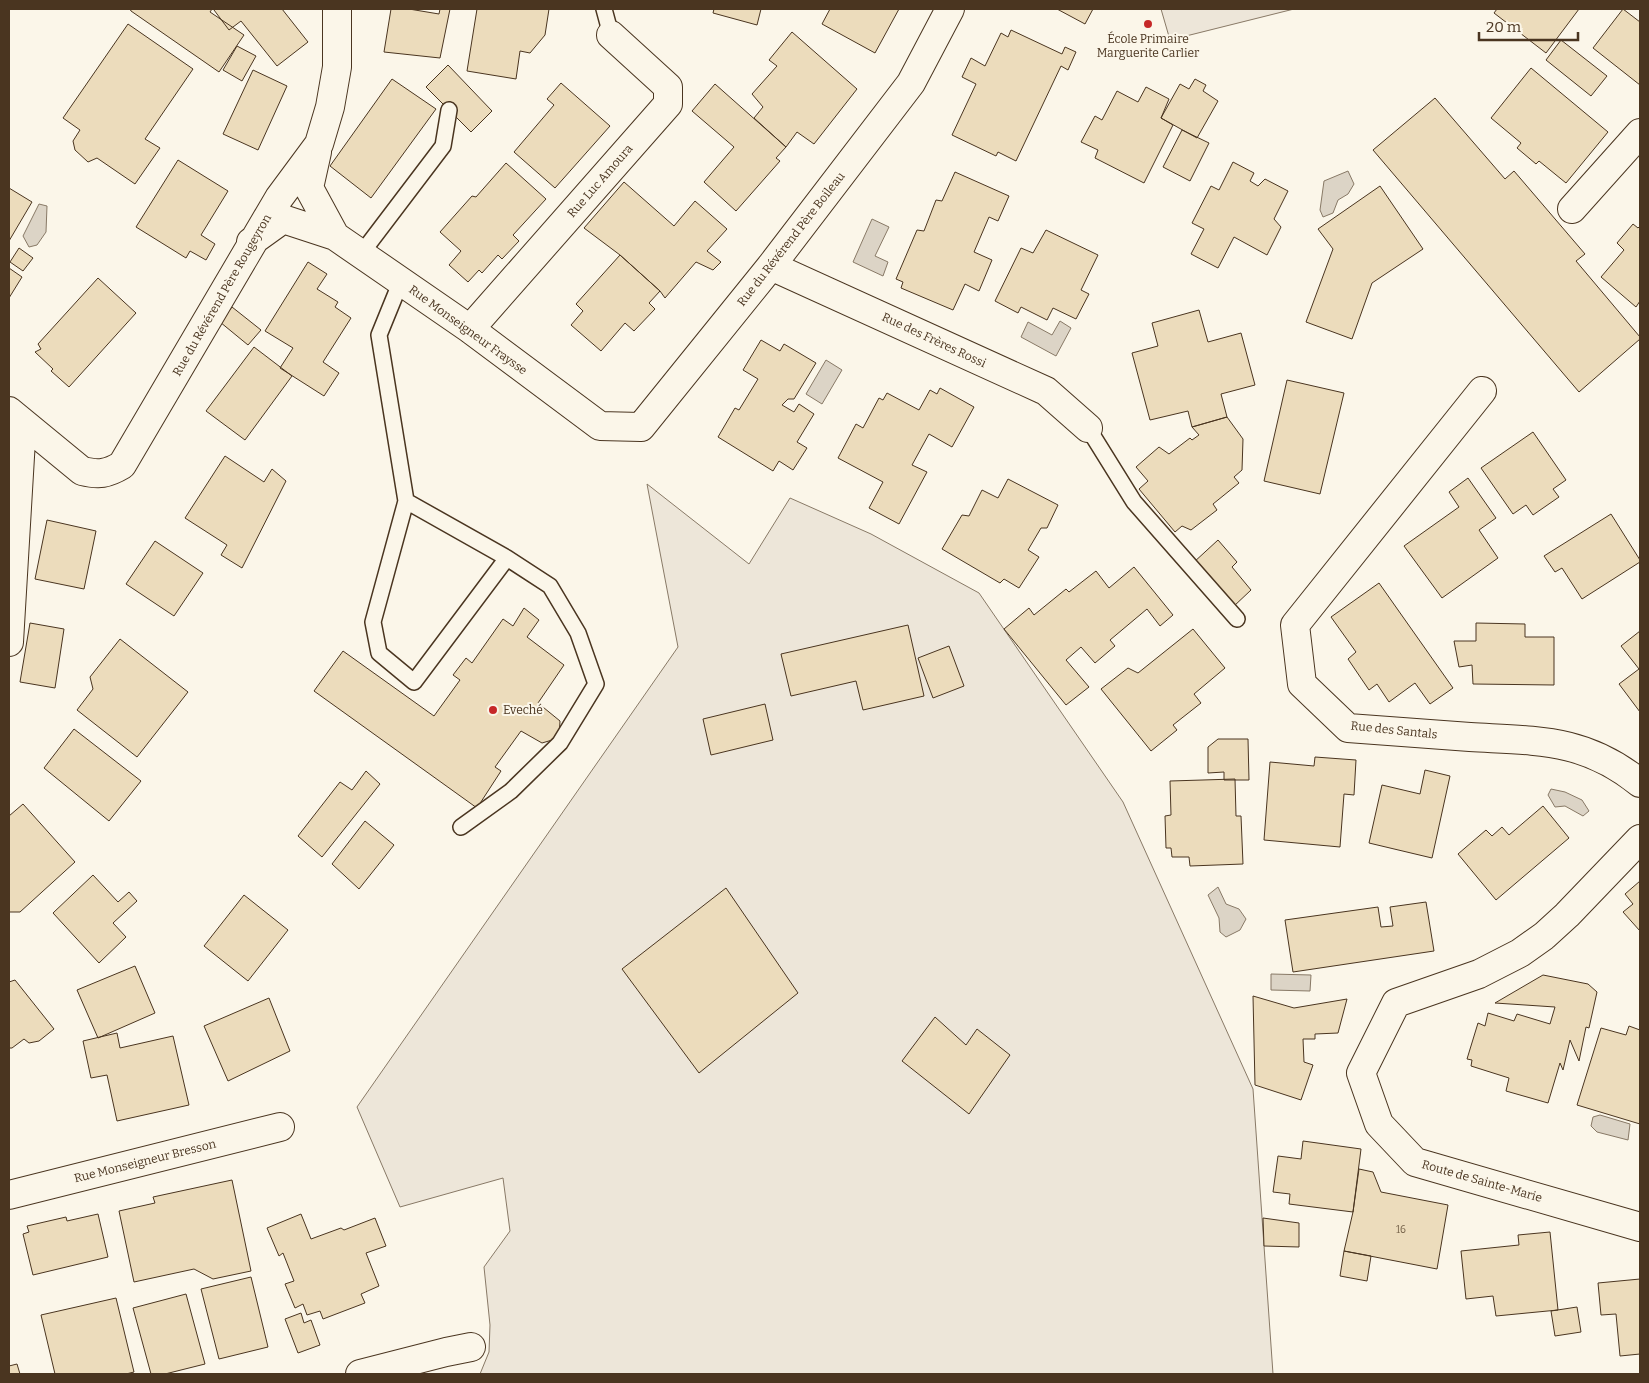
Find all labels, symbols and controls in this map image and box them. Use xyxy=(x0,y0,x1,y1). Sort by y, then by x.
scale bar xyxy=(1479,10,1578,42)
marker: École Primaire Marguerite Carlier xyxy=(1142,18,1154,30)
text: 20 m xyxy=(1486,18,1522,36)
place label: École Primaire Marguerite Carlier xyxy=(1097,31,1200,60)
street label: Rue Luc Amoura xyxy=(565,141,636,220)
street label: Rue du Révérend Père Boileau xyxy=(734,169,848,309)
street label: Rue du Révérend Père Rougeyron xyxy=(170,211,274,378)
street label: Rue Monseigneur Fraysse xyxy=(406,282,530,378)
street label: Rue des Frères Rossi xyxy=(880,310,989,370)
place label: Eveché xyxy=(503,703,543,717)
marker: Eveché xyxy=(487,704,499,716)
street label: Rue des Santals xyxy=(1350,718,1438,742)
street label: Rue Monseigneur Bresson xyxy=(73,1136,218,1185)
street label: Route de Sainte-Marie xyxy=(1420,1157,1544,1205)
house number: 16 xyxy=(1396,1224,1406,1236)

